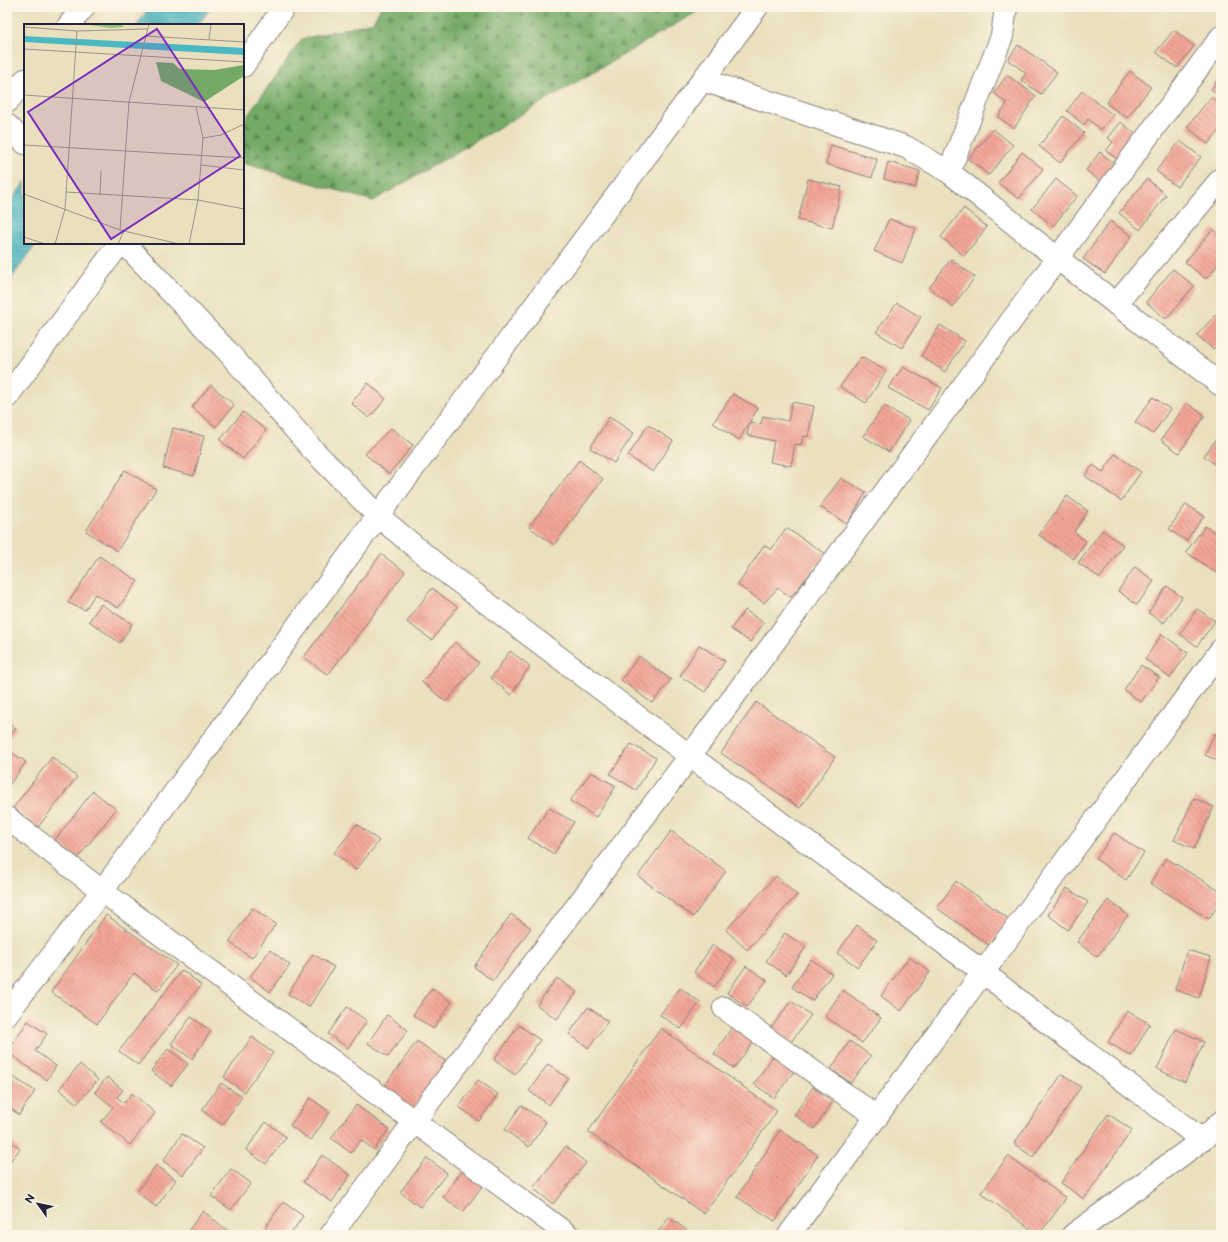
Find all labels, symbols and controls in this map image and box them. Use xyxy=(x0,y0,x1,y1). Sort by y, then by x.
inset map xyxy=(24,24,244,244)
north arrow xyxy=(18,1184,58,1224)
text: N xyxy=(22,1192,38,1206)

